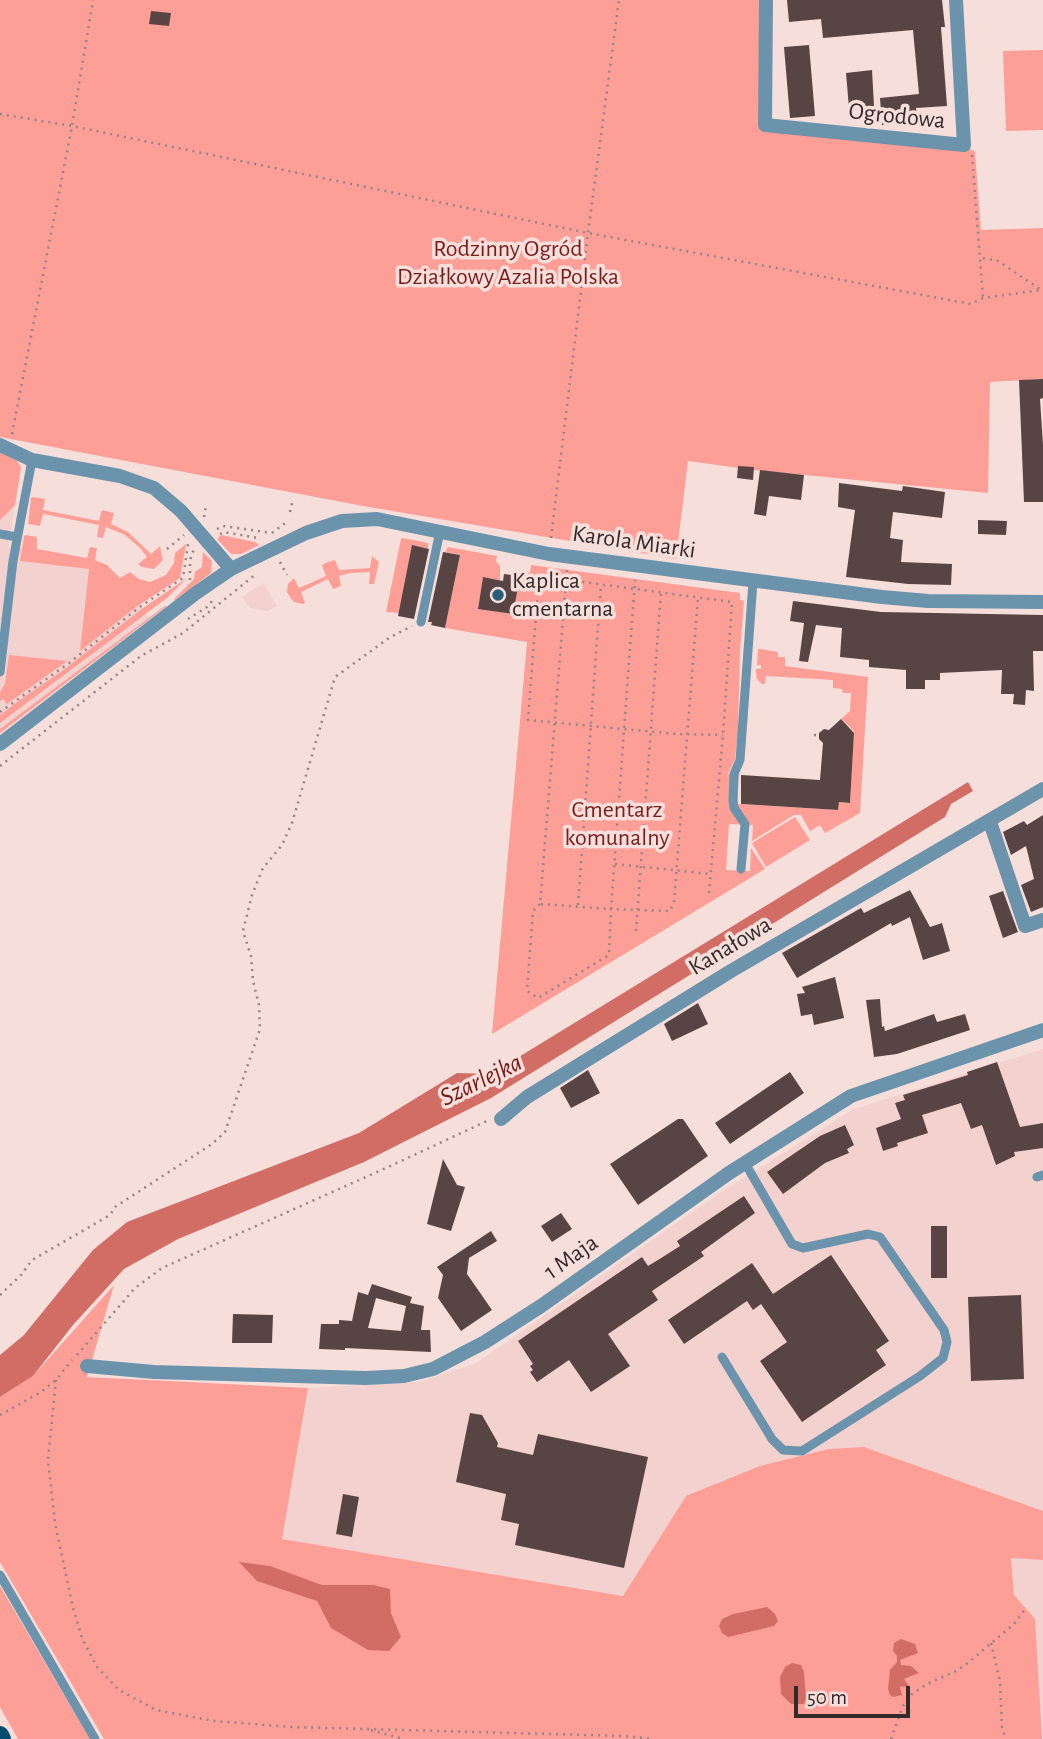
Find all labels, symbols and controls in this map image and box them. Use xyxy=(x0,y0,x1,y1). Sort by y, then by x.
street label: Ogrodowa xyxy=(847,97,947,135)
park label: Rodzinny Ogród Działkowy Azalia Polska xyxy=(397,235,619,291)
street label: Karola Miarki xyxy=(570,519,698,565)
place label: Kaplica cmentarna xyxy=(512,567,613,623)
marker: Kaplica cmentarna xyxy=(490,587,506,603)
park label: Cmentarz komunalny xyxy=(565,796,669,852)
street label: Kanałowa xyxy=(683,910,777,982)
water label: Szarlejka xyxy=(435,1047,527,1113)
street label: 1 Maja xyxy=(538,1228,604,1286)
scale bar xyxy=(798,1672,914,1716)
text: 50 m xyxy=(807,1687,847,1708)

